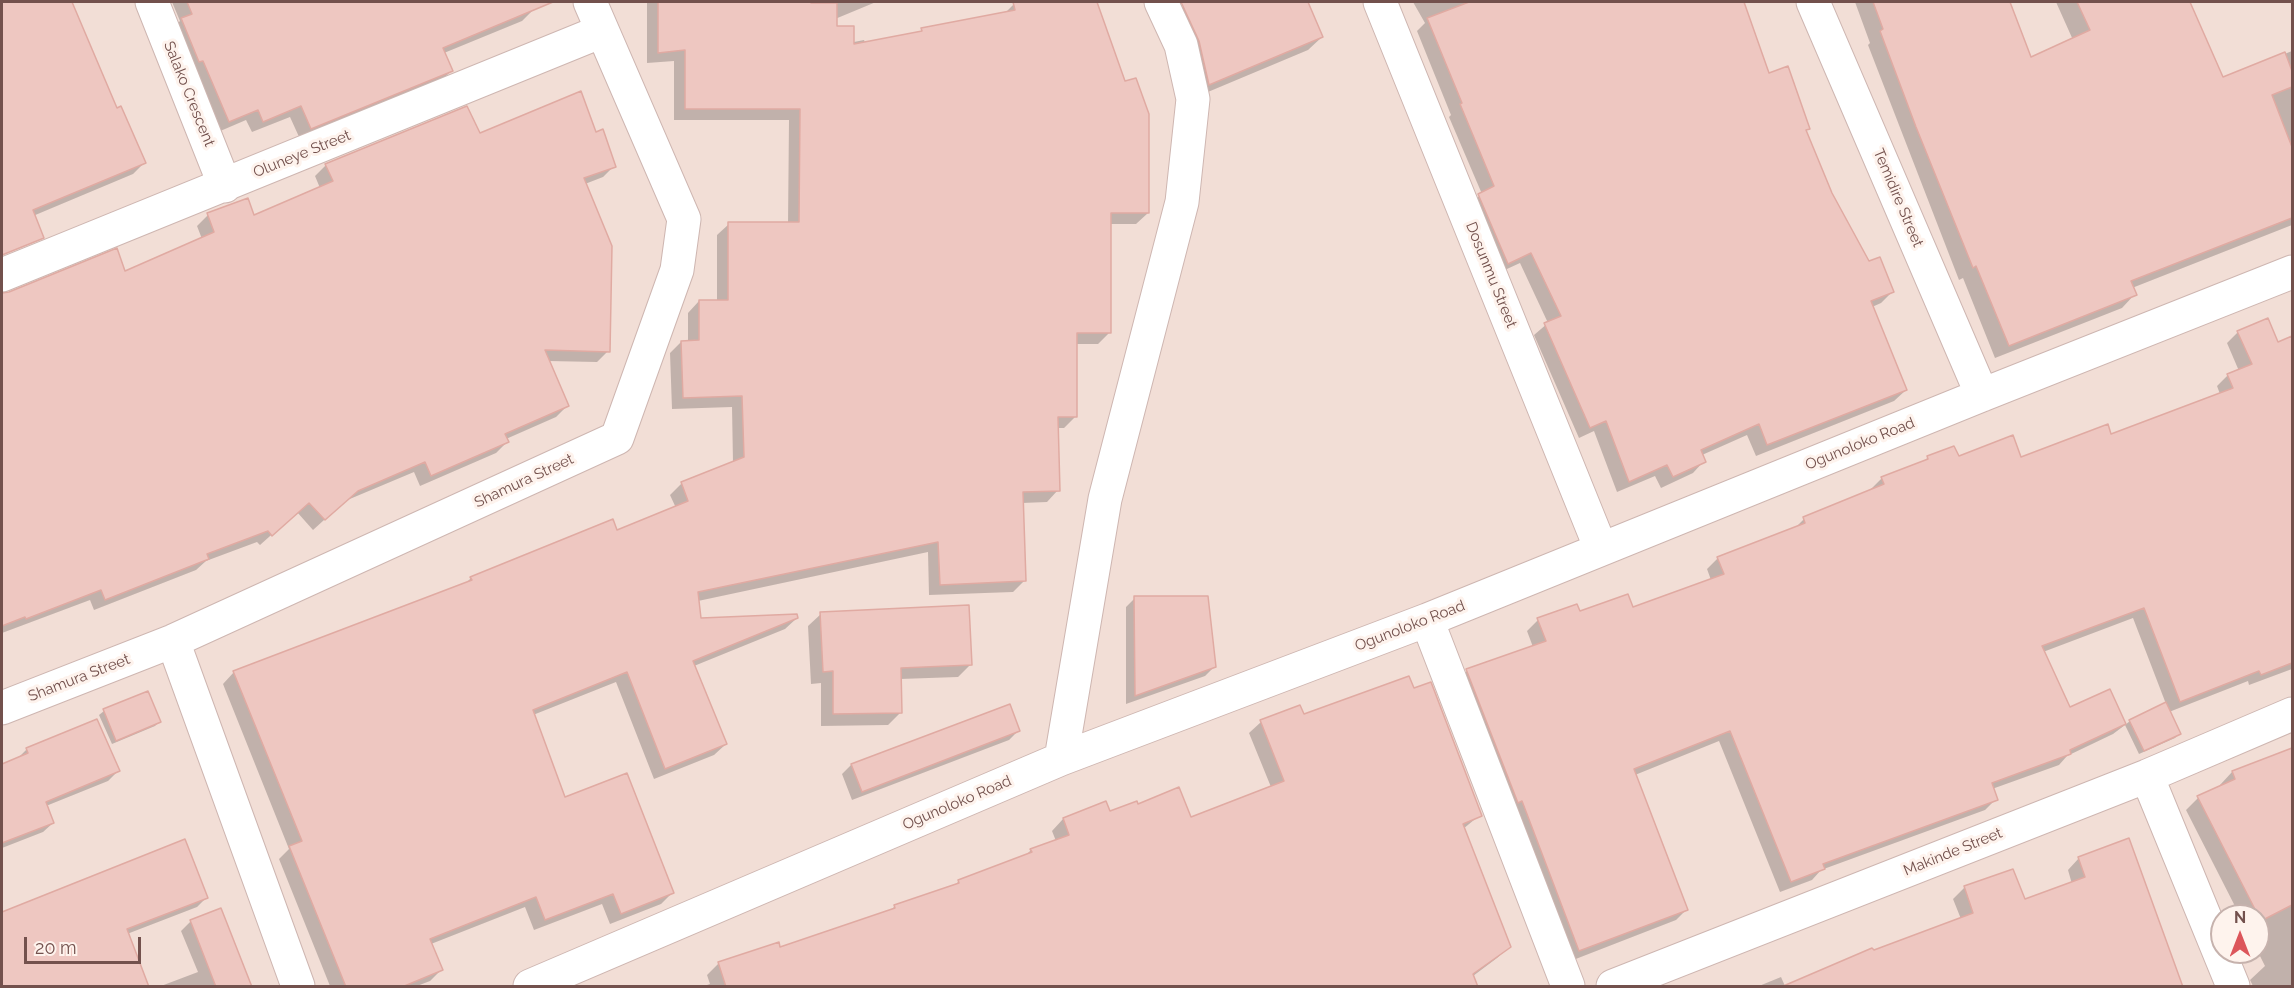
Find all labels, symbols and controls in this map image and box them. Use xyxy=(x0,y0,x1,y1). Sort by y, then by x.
street label: Salako Crescent xyxy=(160,39,218,149)
street label: Oluneye Street xyxy=(251,126,353,182)
street label: Temidire Street xyxy=(1869,146,1927,250)
street label: Dosunmu Street xyxy=(1462,219,1520,331)
street label: Ogunoloko Road xyxy=(1803,414,1917,474)
street label: Shamura Street xyxy=(471,450,577,512)
street label: Ogunoloko Road xyxy=(1352,597,1468,655)
street label: Shamura Street xyxy=(26,650,132,706)
street label: Ogunoloko Road xyxy=(900,772,1014,834)
street label: Makinde Street xyxy=(1901,824,2005,880)
north arrow xyxy=(2210,904,2270,964)
text: N xyxy=(2234,908,2246,927)
scale bar xyxy=(27,925,144,963)
text: 20 m xyxy=(35,937,77,958)

